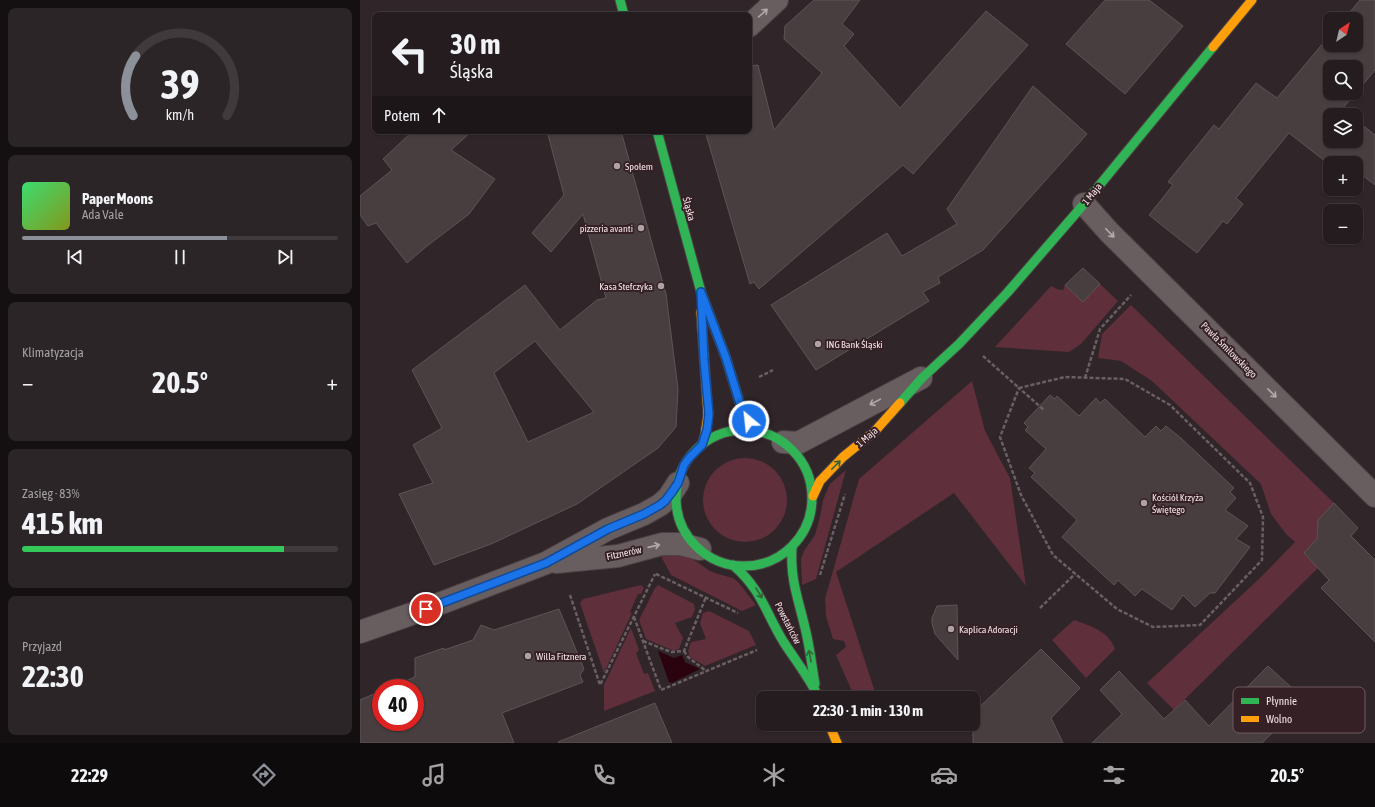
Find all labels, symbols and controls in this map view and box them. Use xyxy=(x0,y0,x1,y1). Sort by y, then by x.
one-way arrow xyxy=(758,8,768,18)
north arrow xyxy=(1323,12,1363,52)
map controls xyxy=(1323,12,1363,244)
icon: left xyxy=(384,28,436,80)
text: 30 m xyxy=(450,28,500,60)
text: 39 xyxy=(160,59,200,107)
button: search xyxy=(1323,60,1363,100)
text: Śląska xyxy=(450,61,493,82)
icon: ahead xyxy=(428,104,450,126)
text: km/h xyxy=(166,106,194,122)
text: Potem xyxy=(384,107,420,124)
button: layers xyxy=(1323,108,1363,148)
button: + xyxy=(1323,156,1363,196)
marker: Społem xyxy=(612,161,622,171)
place label: Społem xyxy=(625,161,653,172)
street label: 1 Maja xyxy=(1080,181,1104,207)
text: Paper Moons xyxy=(82,190,153,207)
street label: Śląska xyxy=(681,196,698,222)
button: − xyxy=(1323,204,1363,244)
text: Ada Vale xyxy=(82,207,124,222)
place label: pizzeria avanti xyxy=(580,223,633,234)
marker: pizzeria avanti xyxy=(636,223,646,233)
one-way arrow xyxy=(1105,228,1115,238)
icon: previous xyxy=(64,246,86,268)
icon: pause xyxy=(169,246,191,268)
icon: next xyxy=(274,246,296,268)
place label: Kasa Stefczyka xyxy=(599,281,653,292)
marker: Kasa Stefczyka xyxy=(656,281,666,291)
street label: Pawła Śmiłowskiego xyxy=(1199,320,1259,380)
marker: ING Bank Śląski xyxy=(813,339,823,349)
place label: ING Bank Śląski xyxy=(826,339,883,350)
text: Klimatyzacja xyxy=(22,345,84,360)
text: 20.5° xyxy=(152,365,208,399)
text: − xyxy=(22,369,33,395)
text: + xyxy=(327,369,338,395)
one-way arrow xyxy=(1267,389,1277,398)
one-way arrow xyxy=(869,399,881,407)
position arrow xyxy=(728,400,770,442)
street label: 1 Maja xyxy=(854,425,880,449)
one-way arrow xyxy=(831,460,841,470)
text: Zasięg · 83% xyxy=(22,486,80,501)
place label: Kościół Krzyża Świętego xyxy=(1152,492,1204,515)
marker: Kościół Krzyża Świętego xyxy=(1139,498,1149,508)
text: 415 km xyxy=(22,506,103,540)
one-way arrow xyxy=(647,542,660,550)
street label: Fitznerów xyxy=(605,544,643,562)
one-way arrow xyxy=(756,587,764,599)
pin xyxy=(409,592,443,626)
icon: arrive xyxy=(415,598,437,620)
street label: Powstańców xyxy=(773,600,803,646)
marker: Kaplica Adoracji xyxy=(946,624,956,634)
place label: Kaplica Adoracji xyxy=(959,624,1018,635)
text: Przyjazd xyxy=(22,639,62,654)
one-way arrow xyxy=(806,650,814,663)
marker: Willa Fitznera xyxy=(523,651,533,661)
place label: Willa Fitznera xyxy=(536,651,587,662)
text: 22:30 xyxy=(22,659,84,693)
speed limit sign: 40 xyxy=(372,679,424,731)
legend xyxy=(1233,687,1365,733)
text: Płynnie xyxy=(1266,695,1297,707)
text: 22:30 · 1 min · 130 m xyxy=(813,702,923,719)
text: Wolno xyxy=(1266,713,1292,725)
icon: directions xyxy=(250,761,278,789)
icon: music xyxy=(420,761,448,789)
icon: phone xyxy=(590,761,618,789)
icon: climate xyxy=(760,761,788,789)
icon: car xyxy=(930,761,958,789)
icon: filters xyxy=(1100,761,1128,789)
text: 22:29 xyxy=(71,765,108,786)
text: 20.5° xyxy=(1270,765,1304,786)

